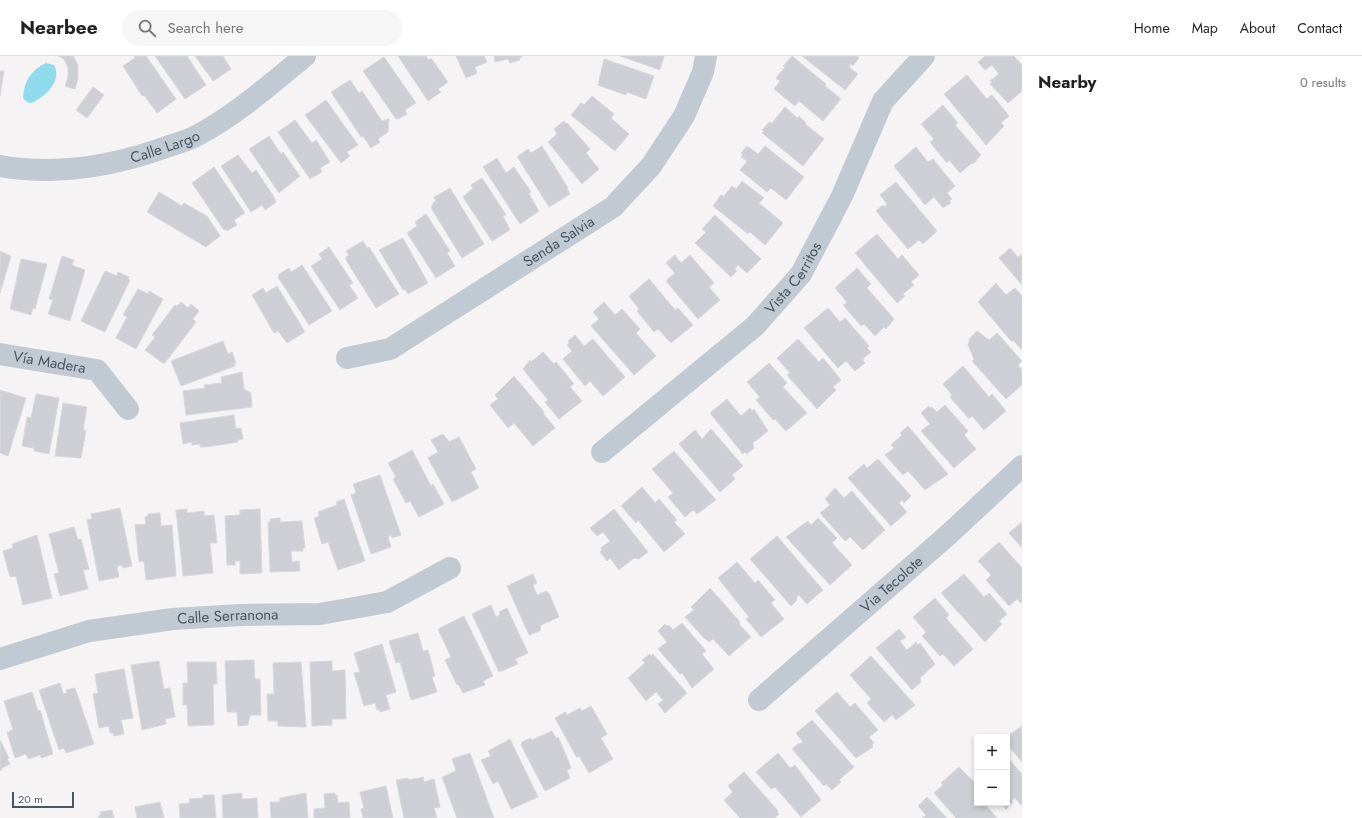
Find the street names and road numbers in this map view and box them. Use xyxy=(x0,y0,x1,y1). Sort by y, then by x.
street label: Calle Largo xyxy=(128,125,204,169)
street label: Senda Salvia xyxy=(519,211,599,273)
street label: Vista Cerritos xyxy=(759,238,827,319)
street label: Vía Madera xyxy=(11,345,87,379)
street label: Via Tecolote xyxy=(855,550,928,618)
street label: Calle Serranona xyxy=(177,604,279,630)

